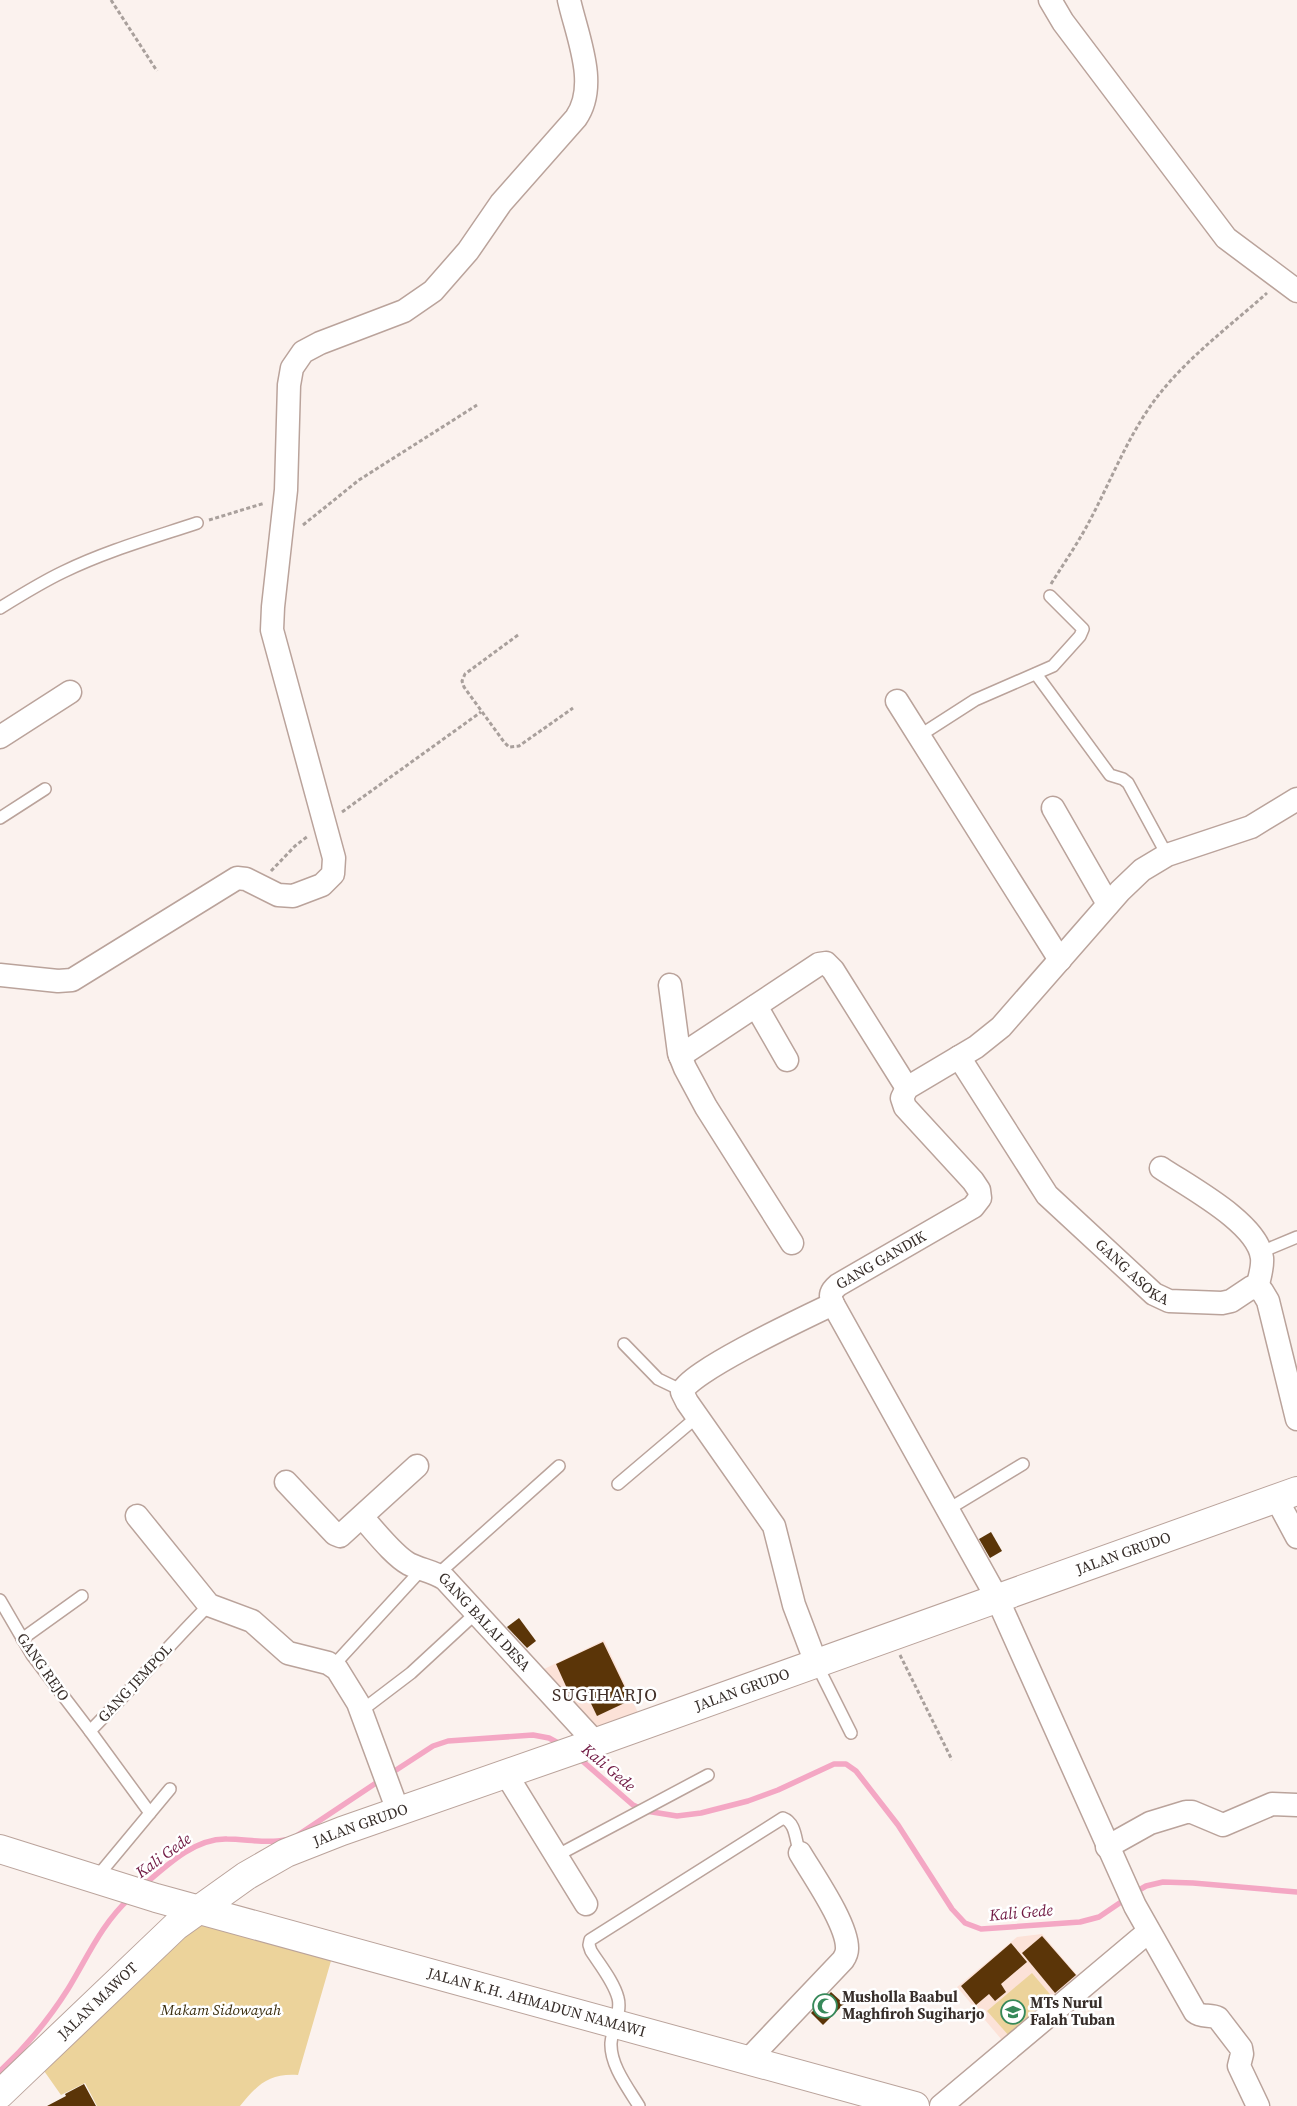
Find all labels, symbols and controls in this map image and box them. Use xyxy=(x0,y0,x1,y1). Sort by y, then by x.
street label: GANG GANDIK xyxy=(832,1225,930,1294)
street label: GANG ASOKA xyxy=(1091,1234,1173,1310)
street label: JALAN GRUDO xyxy=(1072,1526,1174,1580)
street label: GANG BALAI DESA xyxy=(435,1567,536,1676)
street label: GANG REJO xyxy=(12,1628,75,1705)
street label: GANG JEMPOL xyxy=(93,1639,177,1727)
street label: JALAN GRUDO xyxy=(691,1663,792,1716)
district label: SUGIHARJO xyxy=(552,1682,658,1707)
water label: Kali Gede xyxy=(577,1737,641,1796)
street label: JALAN GRUDO xyxy=(309,1798,411,1852)
water label: Kali Gede xyxy=(130,1827,196,1883)
water label: Kali Gede xyxy=(987,1898,1054,1926)
street label: JALAN MAWOT xyxy=(52,1957,142,2044)
street label: JALAN K.H. AHMADUN NAMAWI xyxy=(424,1962,648,2042)
place label: Musholla Baabul Maghfiroh Sugiharjo xyxy=(842,1986,985,2024)
place label: MTs Nurul Falah Tuban xyxy=(1030,1992,1115,2030)
mosque icon: Musholla Baabul Maghfiroh Sugiharjo xyxy=(812,1993,838,2019)
park label: Makam Sidowayah xyxy=(160,1999,281,2020)
school or university icon: MTs Nurul Falah Tuban xyxy=(1000,1999,1026,2025)

